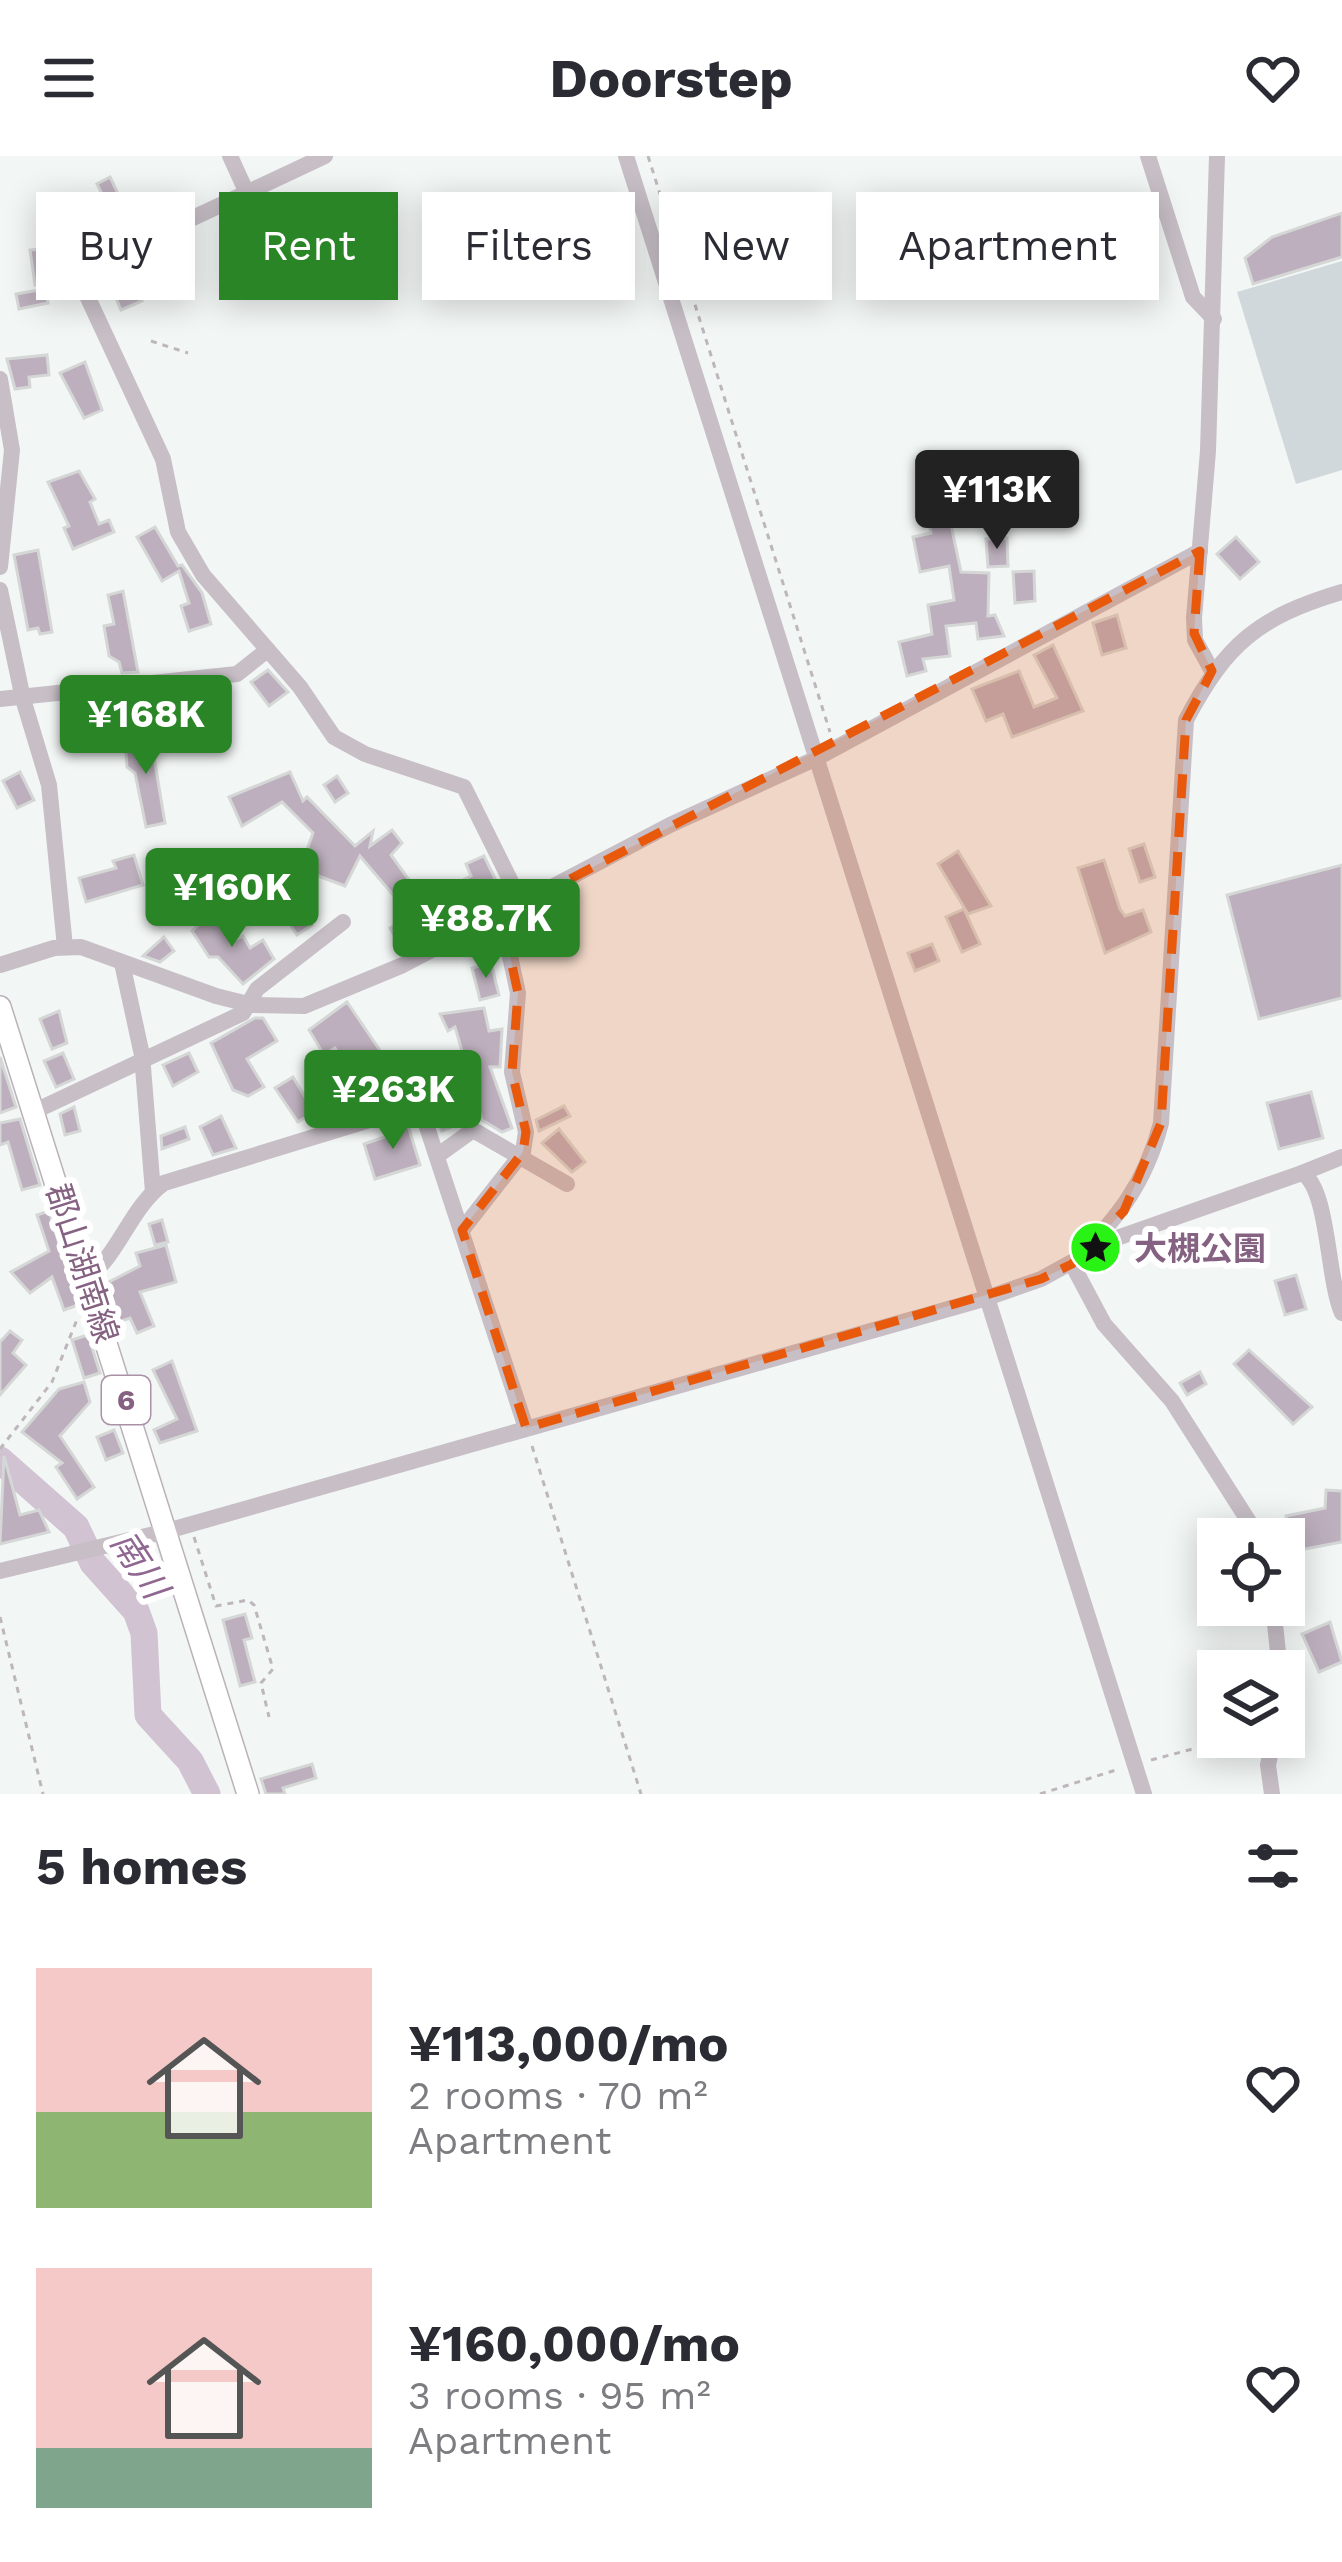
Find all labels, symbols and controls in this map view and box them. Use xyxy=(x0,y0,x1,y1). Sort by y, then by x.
icon: menu xyxy=(36,45,102,111)
icon: heart xyxy=(1240,45,1306,111)
text: Doorstep xyxy=(549,47,793,110)
chip: Buy xyxy=(36,192,195,300)
chip: Rent xyxy=(219,192,398,300)
chip: Filters xyxy=(422,192,635,300)
chip: New xyxy=(659,192,832,300)
chip: Apartment xyxy=(856,192,1159,300)
pin: ¥113K xyxy=(913,450,1081,552)
text: ¥113K xyxy=(942,466,1052,511)
pin: ¥168K xyxy=(62,675,230,777)
text: ¥168K xyxy=(87,691,205,736)
pin: ¥160K xyxy=(148,848,316,950)
text: ¥160K xyxy=(173,864,291,909)
pin: ¥88.7K xyxy=(388,879,584,981)
text: ¥88.7K xyxy=(420,895,552,940)
pin: ¥263K xyxy=(309,1050,477,1152)
text: ¥263K xyxy=(331,1066,455,1111)
street label: 郡山湖南線 xyxy=(38,1179,127,1348)
place icon: 大槻公園 xyxy=(1067,1220,1123,1276)
place label: 大槻公園 xyxy=(1134,1229,1266,1268)
road number: 6 xyxy=(102,1376,150,1424)
map controls xyxy=(1197,1518,1305,1758)
button: locate xyxy=(1197,1518,1305,1626)
water label: 南川 xyxy=(102,1523,179,1610)
button: layers xyxy=(1197,1650,1305,1758)
icon: filters xyxy=(1240,1833,1306,1899)
text: 5 homes xyxy=(36,1837,247,1896)
text: ¥113,000/mo xyxy=(408,2014,729,2073)
icon: home xyxy=(132,2016,276,2160)
icon: heart xyxy=(1240,2055,1306,2121)
text: 2 rooms · 70 m² xyxy=(408,2073,708,2118)
text: Apartment xyxy=(408,2118,611,2163)
text: ¥160,000/mo xyxy=(408,2314,740,2373)
icon: home xyxy=(132,2316,276,2460)
icon: heart xyxy=(1240,2355,1306,2421)
text: 3 rooms · 95 m² xyxy=(408,2373,711,2418)
text: Apartment xyxy=(408,2418,611,2463)

